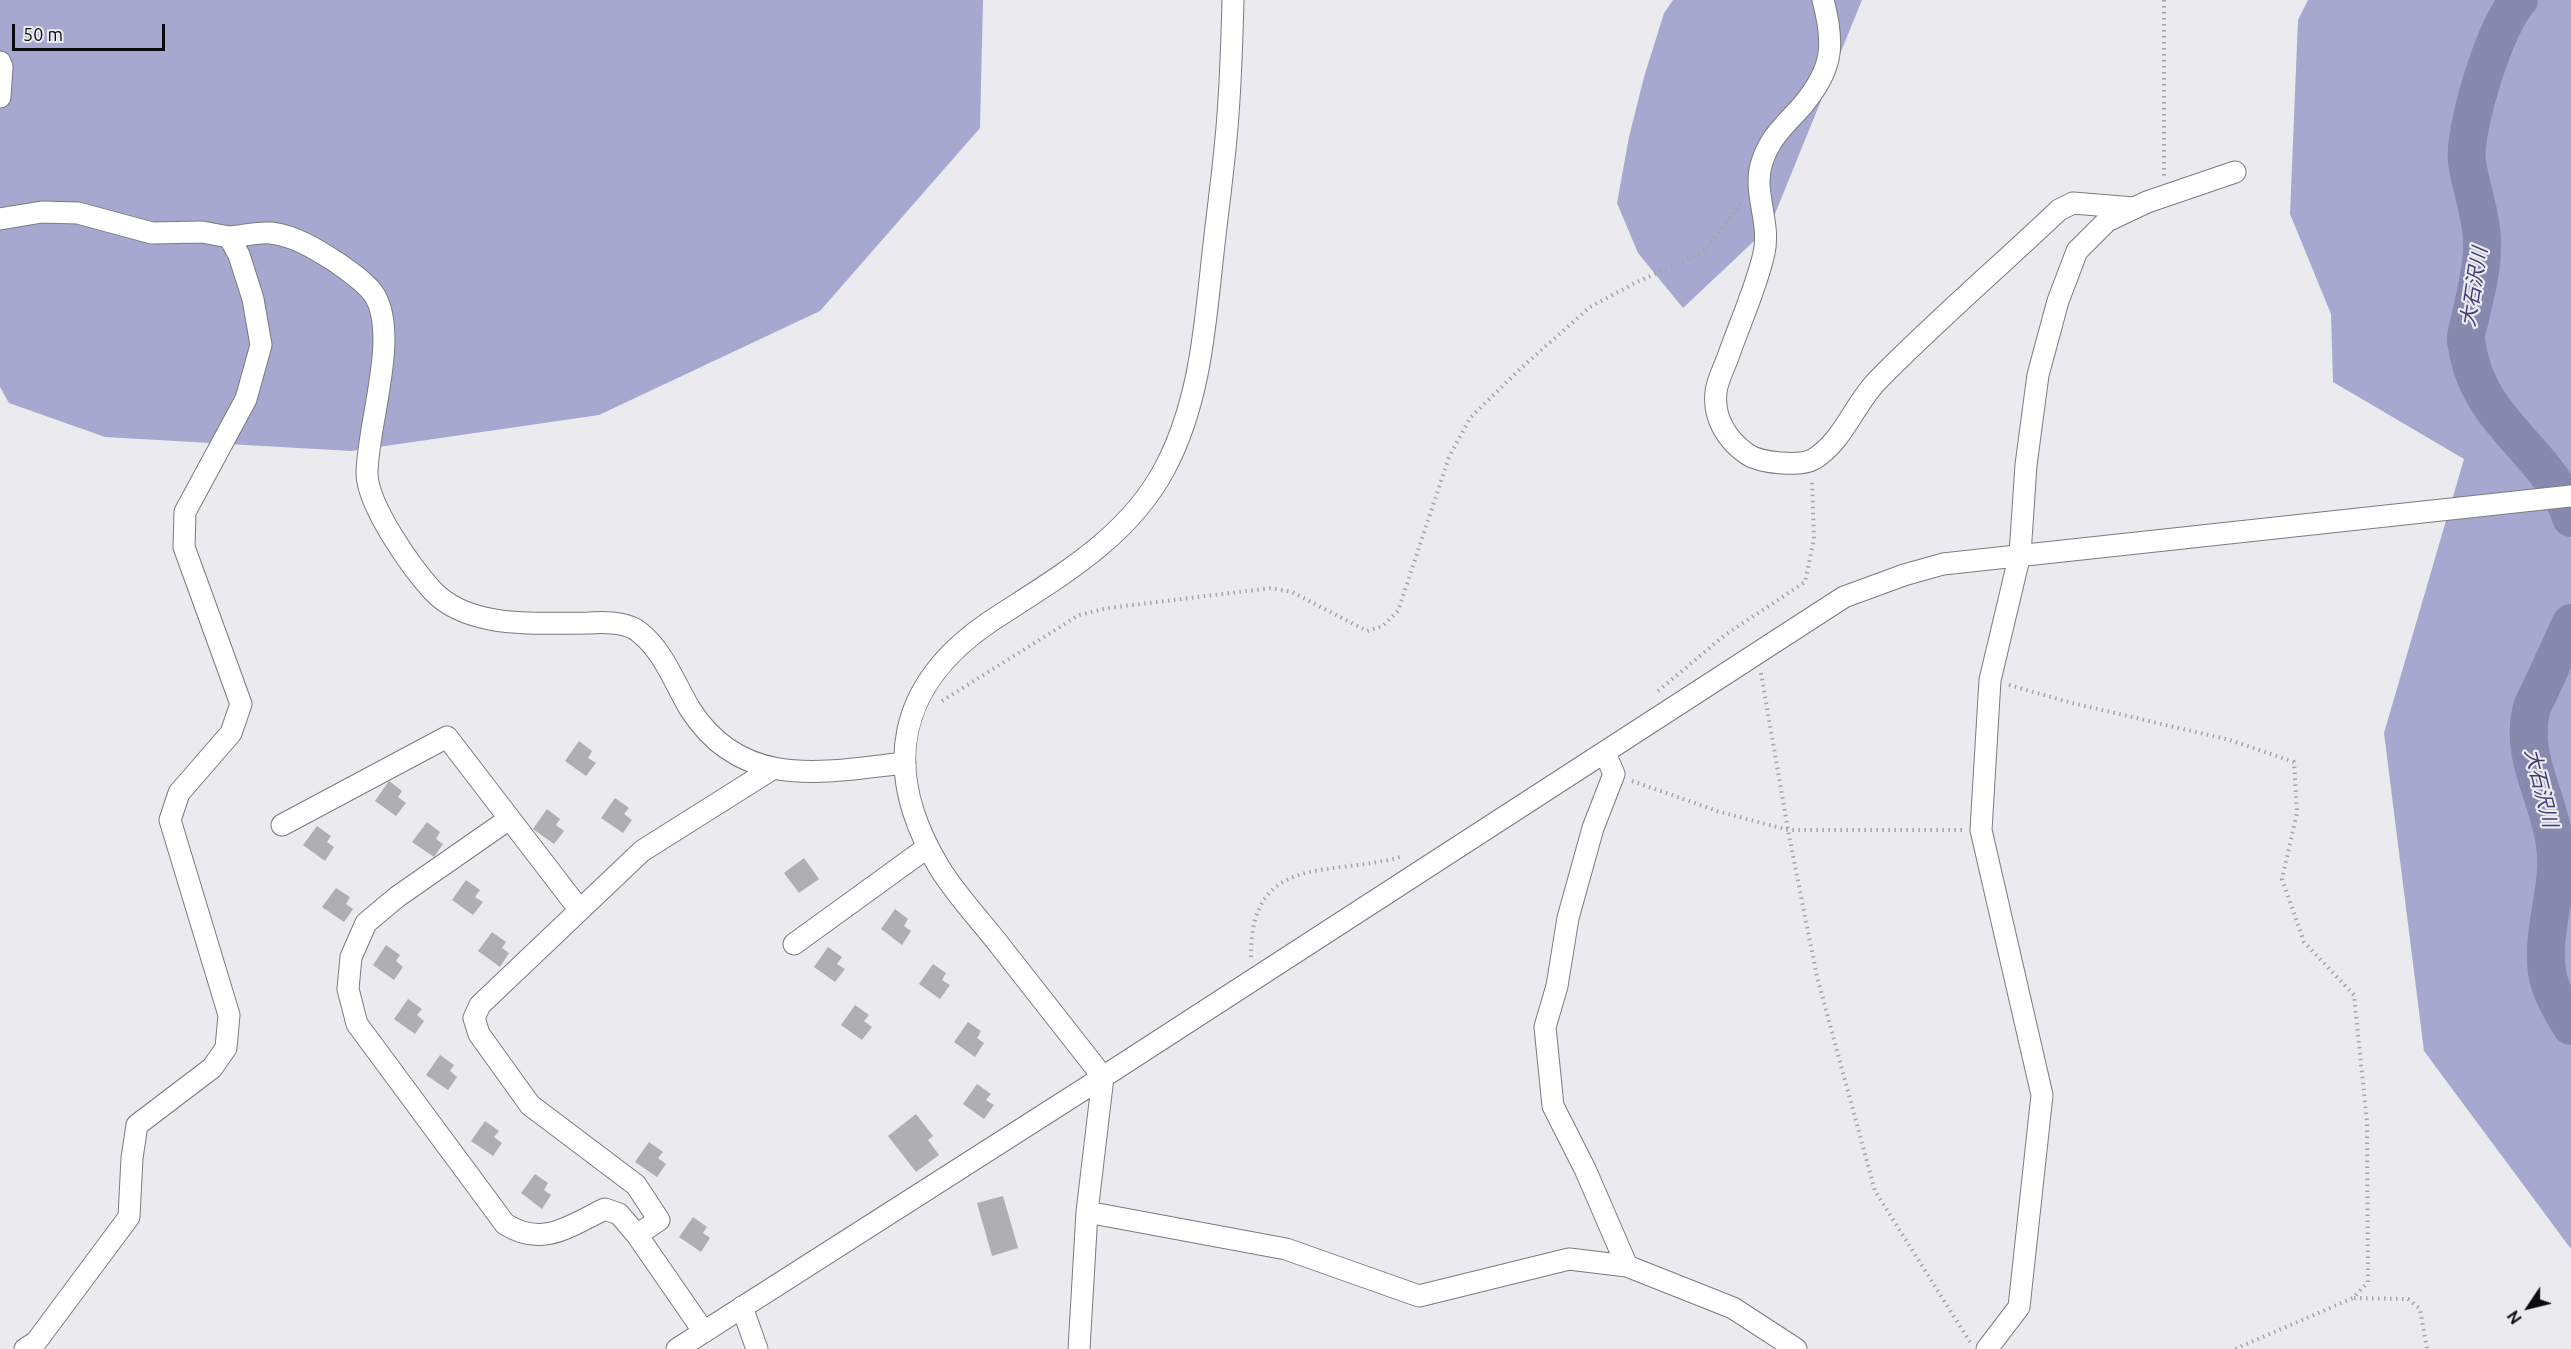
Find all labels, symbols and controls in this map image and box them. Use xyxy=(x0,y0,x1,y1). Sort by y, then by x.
scale bar xyxy=(15,12,168,50)
text: 50 m xyxy=(23,24,63,44)
water label: 大石沢川 xyxy=(2456,246,2492,328)
water label: 大石沢川 xyxy=(2520,746,2562,830)
north arrow xyxy=(2499,1277,2559,1337)
text: N xyxy=(2503,1307,2525,1327)

